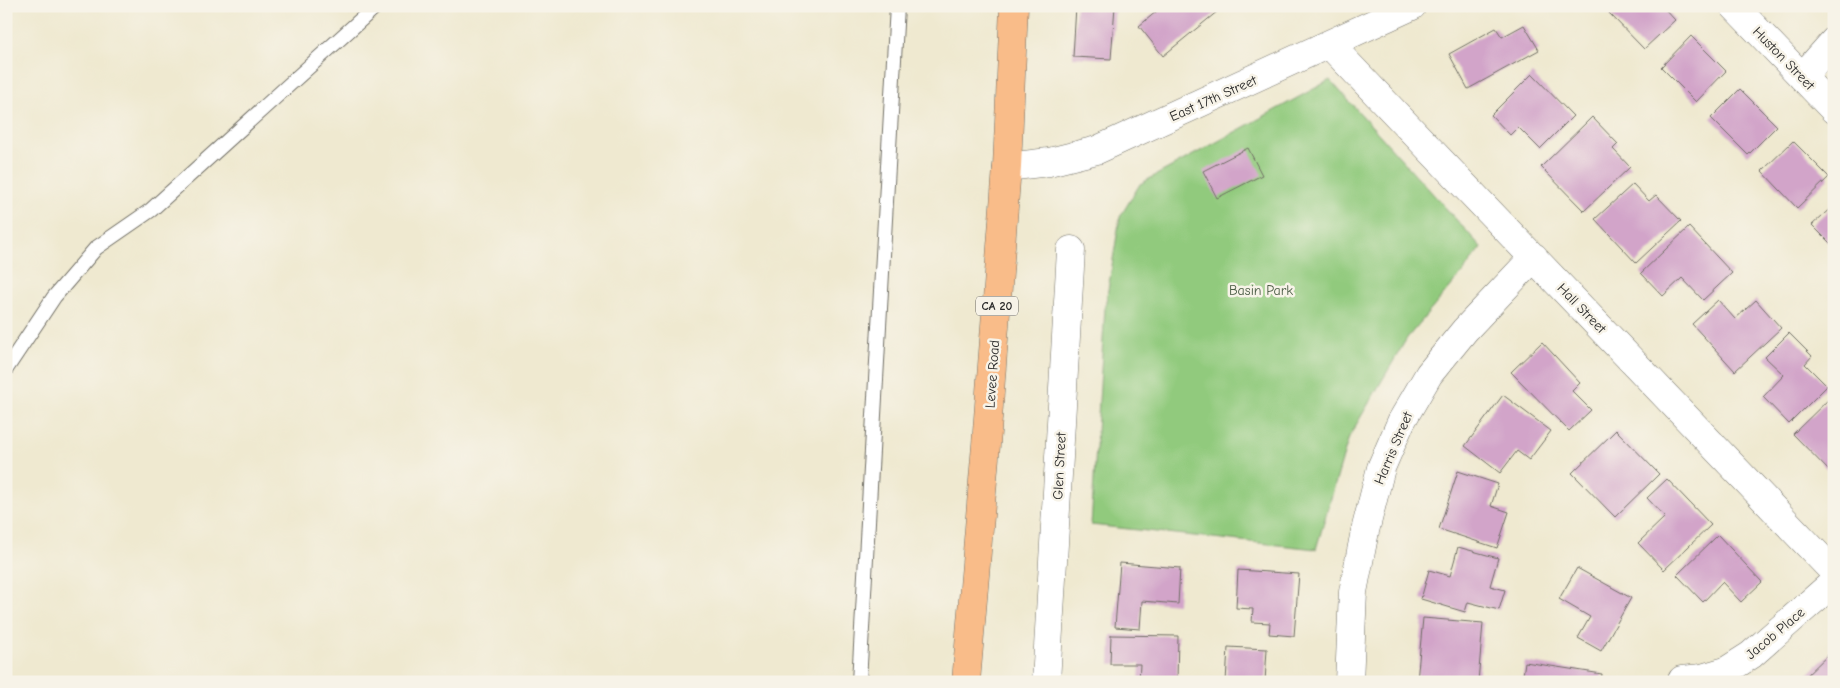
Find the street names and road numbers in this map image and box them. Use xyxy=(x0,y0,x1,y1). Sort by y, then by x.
street label: Huston Street xyxy=(1749,23,1819,94)
street label: East 17th Street xyxy=(1167,71,1260,125)
street label: Hall Street xyxy=(1554,280,1610,338)
road number: CA 20 xyxy=(976,296,1018,316)
street label: Levee Road xyxy=(982,339,1003,409)
street label: Harris Street xyxy=(1371,408,1417,487)
street label: Glen Street xyxy=(1049,431,1070,500)
street label: Jacob Place xyxy=(1742,604,1808,663)

